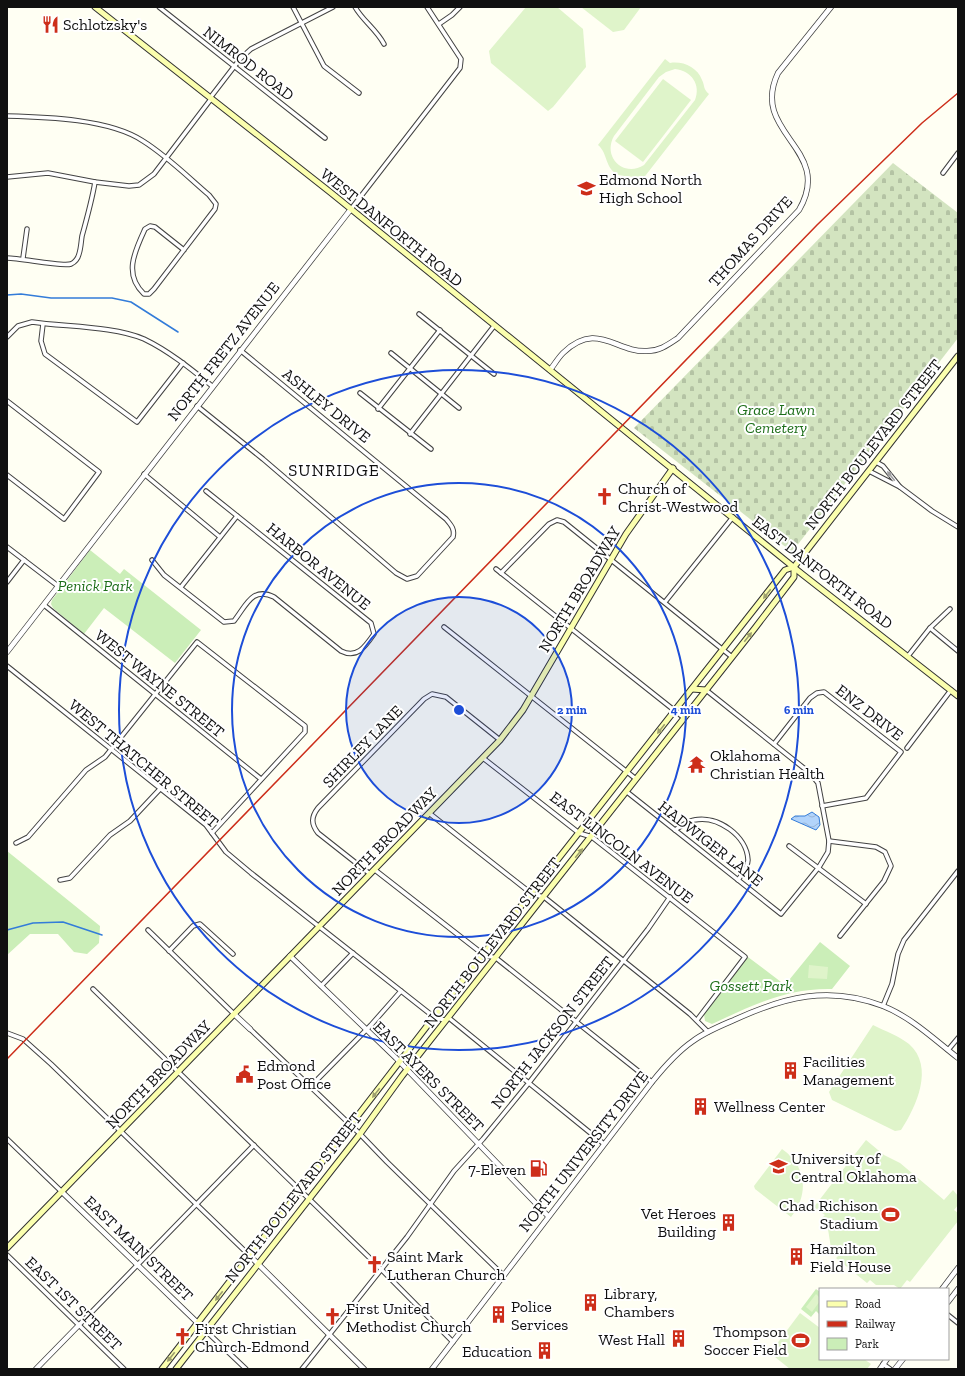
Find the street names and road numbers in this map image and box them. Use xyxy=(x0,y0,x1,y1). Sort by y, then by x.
street label: NIMROD ROAD xyxy=(200,22,298,105)
street label: WEST DANFORTH ROAD xyxy=(317,164,467,291)
street label: THOMAS DRIVE xyxy=(705,192,796,291)
street label: NORTH FRETZ AVENUE xyxy=(163,278,283,424)
street label: NORTH BOULEVARD STREET xyxy=(801,355,946,533)
street label: ASHLEY DRIVE xyxy=(279,364,375,447)
street label: EAST DANFORTH ROAD xyxy=(749,512,897,633)
street label: HARBOR AVENUE xyxy=(263,519,374,614)
street label: NORTH BROADWAY xyxy=(534,523,625,656)
street label: WEST WAYNE STREET xyxy=(91,626,228,741)
street label: ENZ DRIVE xyxy=(832,680,907,744)
street label: WEST THATCHER STREET xyxy=(65,695,222,832)
street label: SHIRLEY LANE xyxy=(318,701,406,791)
street label: NORTH BROADWAY xyxy=(328,783,441,900)
street label: EAST LINCOLN AVENUE xyxy=(546,787,697,907)
street label: HADWIGER LANE xyxy=(655,797,767,890)
street label: NORTH BOULEVARD STREET xyxy=(420,853,565,1031)
street label: NORTH JACKSON STREET xyxy=(487,952,618,1112)
street label: NORTH BROADWAY xyxy=(102,1016,215,1133)
street label: EAST AYERS STREET xyxy=(369,1017,488,1136)
street label: NORTH UNIVERSITY DRIVE xyxy=(515,1067,652,1236)
street label: NORTH BOULEVARD STREET xyxy=(221,1108,366,1286)
street label: EAST MAIN STREET xyxy=(80,1192,197,1305)
street label: EAST 1ST STREET xyxy=(22,1253,126,1354)

